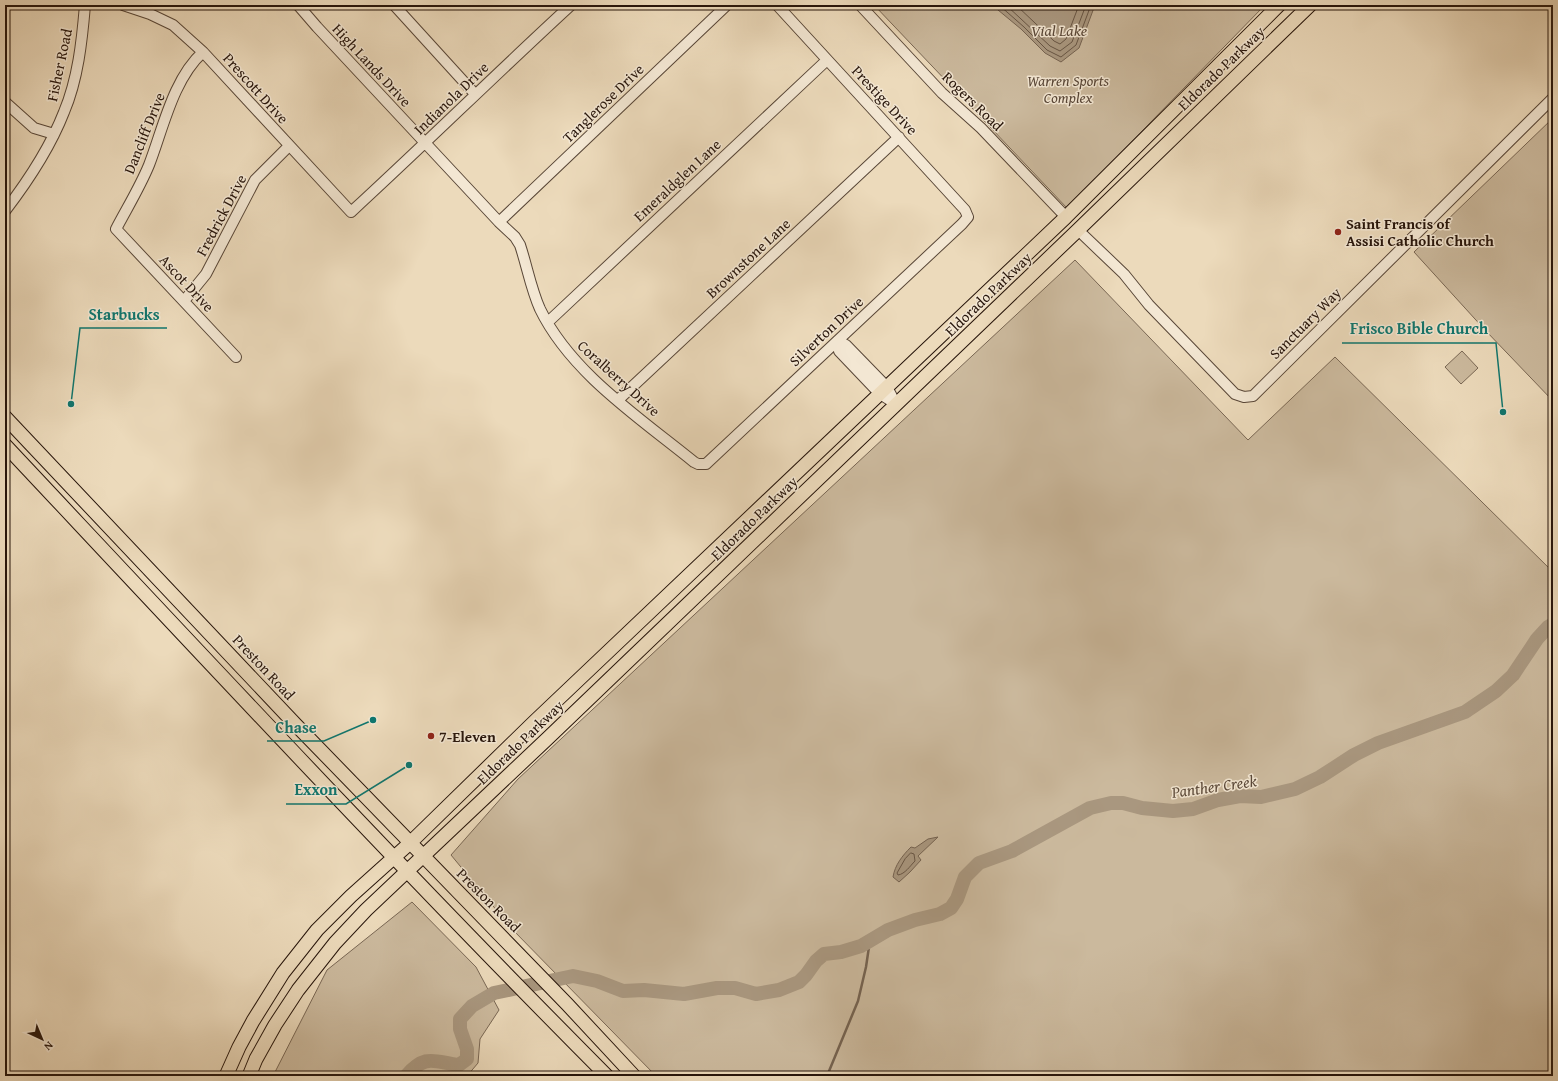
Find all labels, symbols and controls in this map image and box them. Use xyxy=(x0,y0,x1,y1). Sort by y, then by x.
water label: Vial Lake xyxy=(1031,18,1088,42)
street label: High Lands Drive xyxy=(328,19,416,111)
street label: Eldorado Parkway xyxy=(1173,21,1269,115)
street label: Fisher Road xyxy=(41,27,77,103)
street label: Prescott Drive xyxy=(218,48,294,128)
street label: Indianola Drive xyxy=(409,57,493,139)
street label: Tanglerose Drive xyxy=(558,59,648,147)
street label: Prestige Drive xyxy=(847,61,923,139)
street label: Rogers Road xyxy=(938,66,1008,136)
park label: Warren Sports Complex xyxy=(1027,70,1109,108)
street label: Dancliff Drive xyxy=(118,89,170,177)
street label: Emeraldglen Lane xyxy=(629,134,725,226)
street label: Fredrick Drive xyxy=(191,170,251,260)
street label: Brownstone Lane xyxy=(701,213,795,303)
place label: Saint Francis of Assisi Catholic Church xyxy=(1346,213,1494,251)
marker: Saint Francis of Assisi Catholic Church xyxy=(1333,227,1343,237)
street label: Eldorado Parkway xyxy=(940,247,1036,341)
street label: Ascot Drive xyxy=(155,250,219,316)
street label: Sanctuary Way xyxy=(1264,282,1346,364)
street label: Silverton Drive xyxy=(784,291,868,371)
callout: Starbucks xyxy=(80,300,167,328)
text: Starbucks xyxy=(88,302,160,326)
callout: Frisco Bible Church xyxy=(1342,315,1496,343)
text: Frisco Bible Church xyxy=(1350,316,1489,340)
street label: Coralberry Drive xyxy=(573,335,665,421)
street label: Eldorado Parkway xyxy=(706,471,802,565)
street label: Preston Road xyxy=(228,629,300,705)
street label: Eldorado Parkway xyxy=(472,695,568,789)
callout: Chase xyxy=(267,713,324,741)
text: Chase xyxy=(275,715,317,739)
place label: 7-Eleven xyxy=(439,726,496,747)
marker: 7-Eleven xyxy=(426,731,436,741)
water label: Panther Creek xyxy=(1169,768,1259,804)
callout: Exxon xyxy=(286,776,346,804)
text: Exxon xyxy=(294,777,338,801)
street label: Preston Road xyxy=(452,863,526,937)
north arrow xyxy=(22,1019,62,1059)
text: N xyxy=(40,1038,57,1055)

